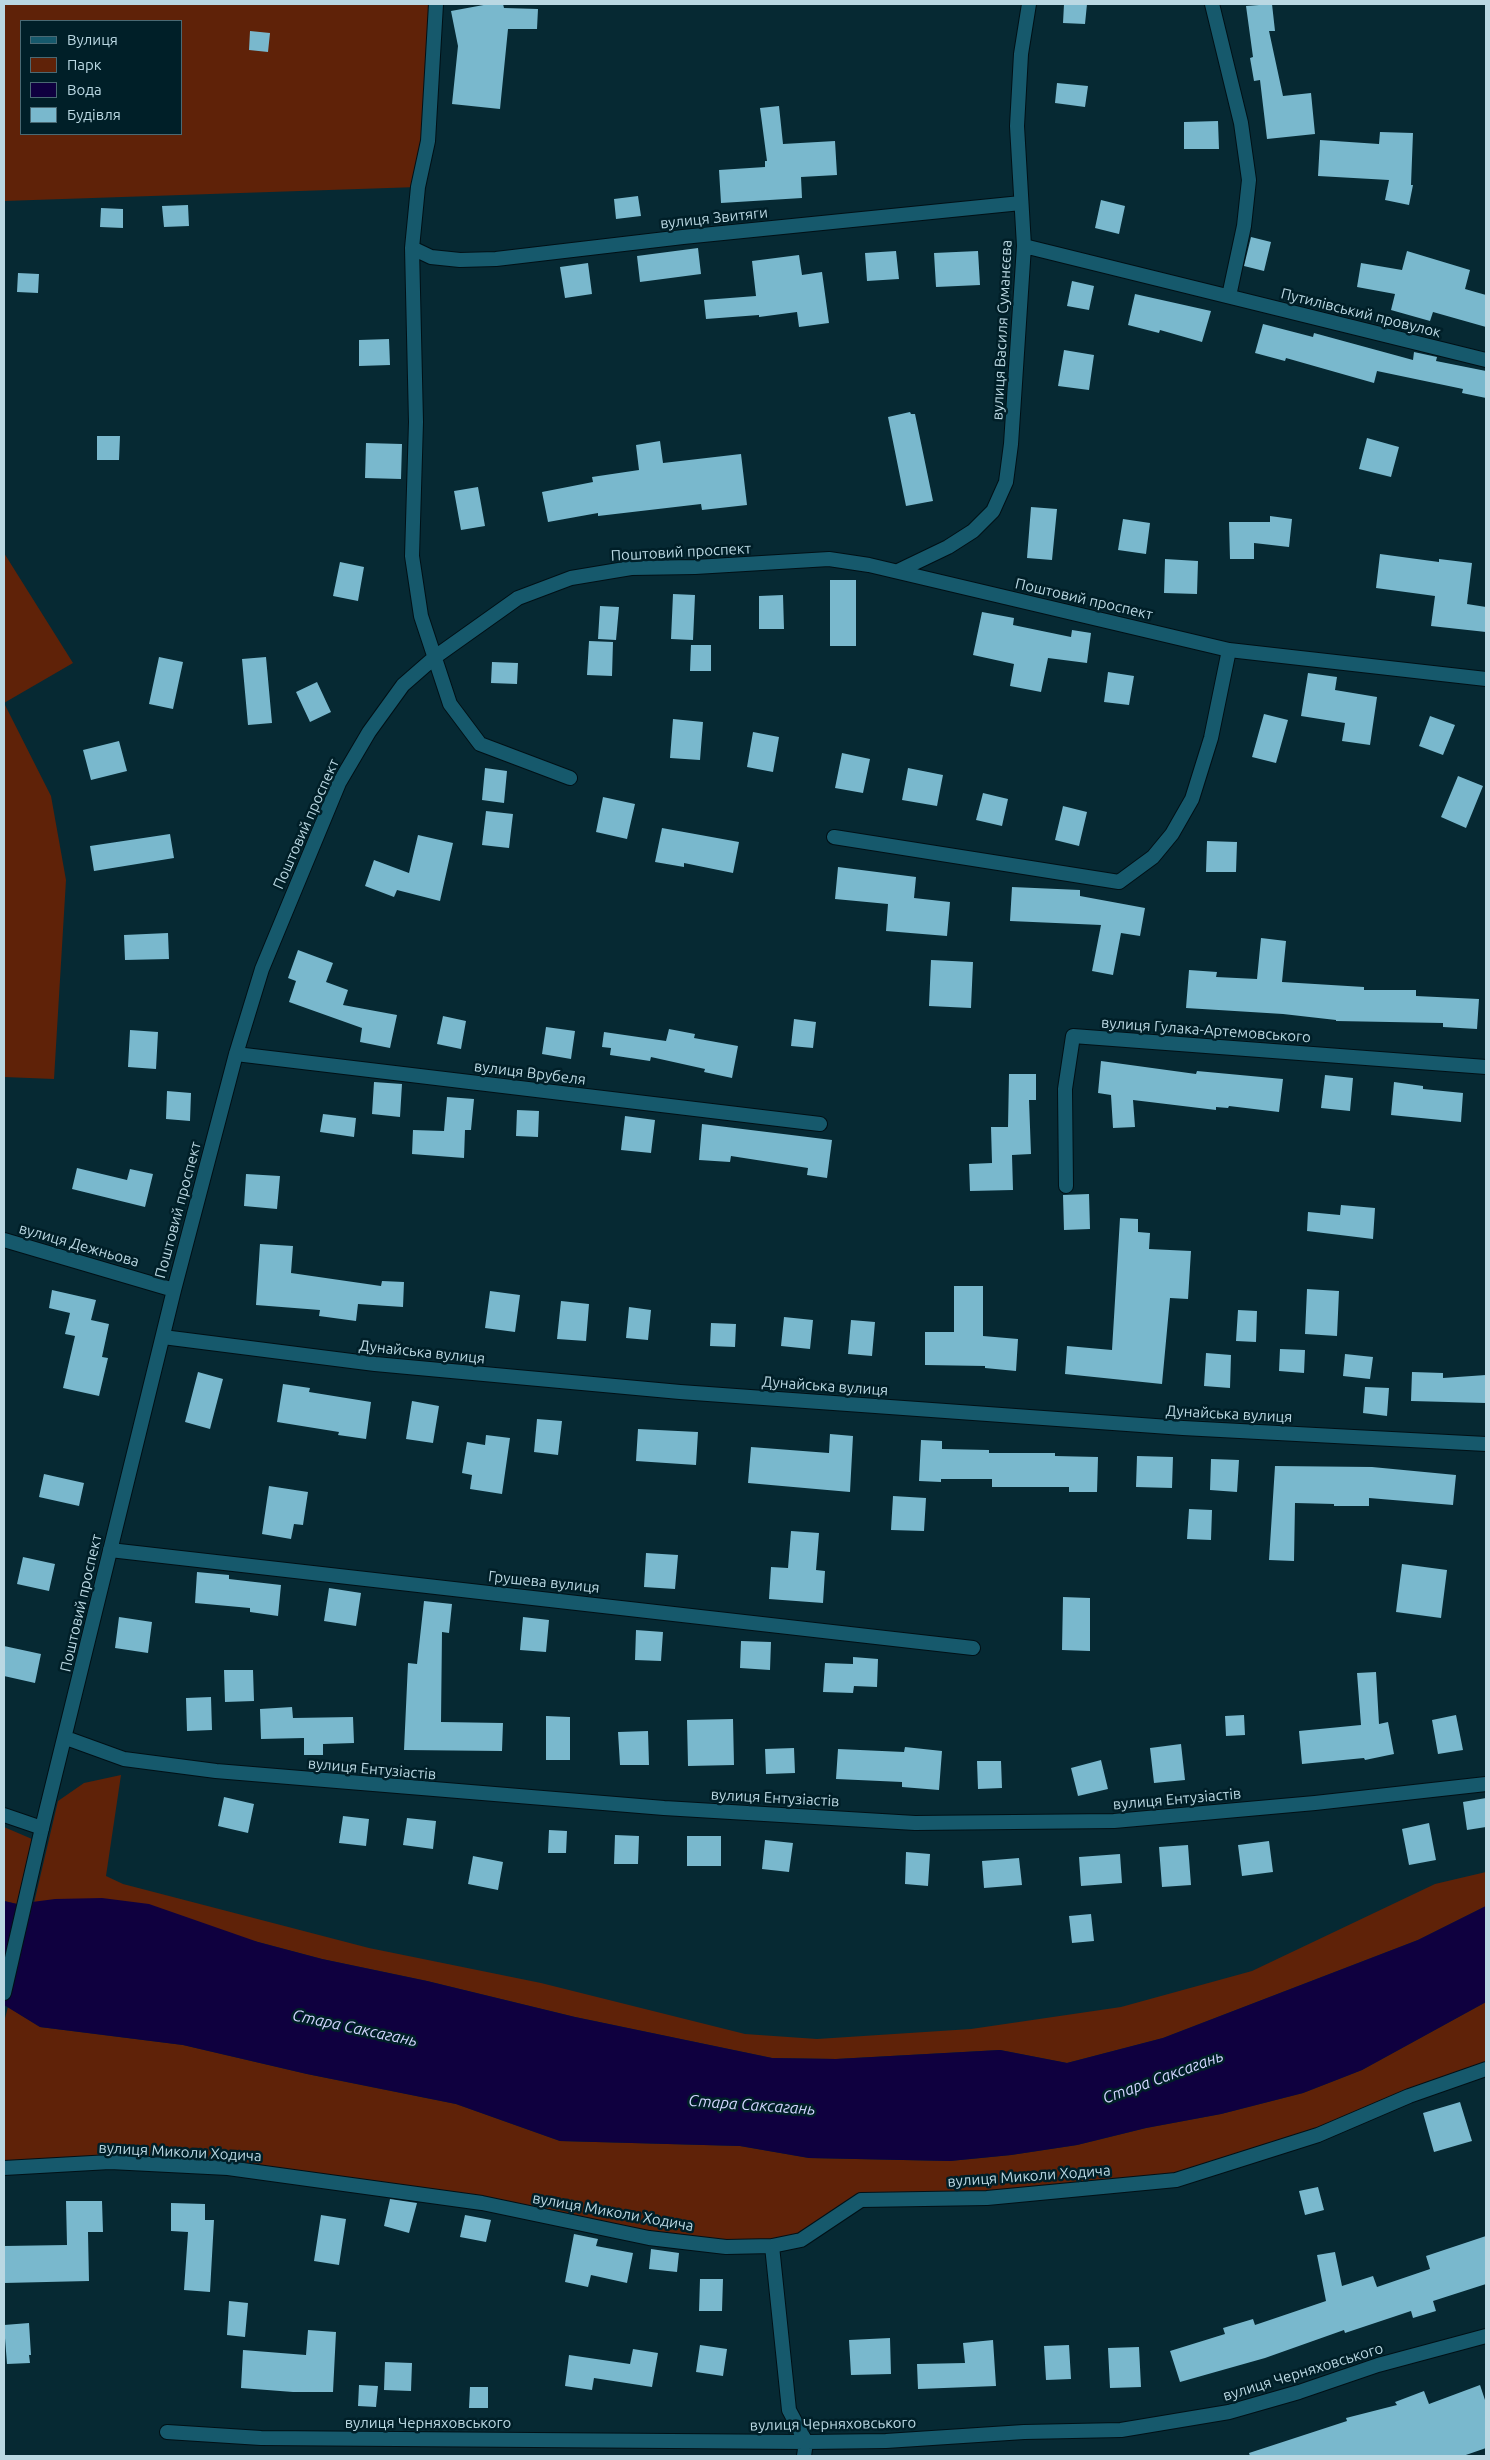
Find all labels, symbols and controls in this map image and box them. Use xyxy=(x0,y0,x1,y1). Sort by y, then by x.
legend xyxy=(20,20,182,135)
text: Вулиця xyxy=(67,31,118,48)
text: Парк xyxy=(67,56,102,73)
text: Вода xyxy=(67,81,102,98)
text: Будівля xyxy=(67,106,121,123)
street label: вулиця Звитяги xyxy=(659,203,769,233)
street label: вулиця Василя Суманєєва xyxy=(988,239,1016,421)
street label: Путилівський провулок xyxy=(1279,284,1443,342)
street label: Поштовий проспект xyxy=(610,539,752,565)
street label: Поштовий проспект xyxy=(1013,574,1155,624)
street label: Поштовий проспект xyxy=(269,756,343,892)
street label: вулиця Гулака-Артемовського xyxy=(1100,1014,1312,1046)
street label: вулиця Врубеля xyxy=(473,1057,587,1089)
street label: Поштовий проспект xyxy=(151,1140,205,1280)
street label: вулиця Дежньова xyxy=(17,1219,141,1271)
street label: Дунайська вулиця xyxy=(358,1336,486,1368)
street label: Дунайська вулиця xyxy=(761,1373,889,1399)
street label: Дунайська вулиця xyxy=(1165,1402,1293,1426)
street label: Поштовий проспект xyxy=(56,1532,106,1674)
street label: Грушева вулиця xyxy=(487,1567,601,1597)
street label: вулиця Ентузіастів xyxy=(307,1754,437,1784)
street label: вулиця Ентузіастів xyxy=(1112,1784,1242,1814)
street label: вулиця Ентузіастів xyxy=(710,1786,840,1810)
water label: Стара Саксагань xyxy=(291,2005,419,2051)
water label: Стара Саксагань xyxy=(1100,2046,1226,2108)
water label: Стара Саксагань xyxy=(688,2091,816,2119)
street label: вулиця Миколи Ходича xyxy=(98,2139,262,2165)
street label: вулиця Миколи Ходича xyxy=(947,2161,1111,2191)
street label: вулиця Миколи Ходича xyxy=(531,2189,695,2235)
street label: вулиця Черняховського xyxy=(1221,2339,1385,2405)
street label: вулиця Черняховського xyxy=(345,2414,511,2432)
street label: вулиця Черняховського xyxy=(750,2414,916,2434)

